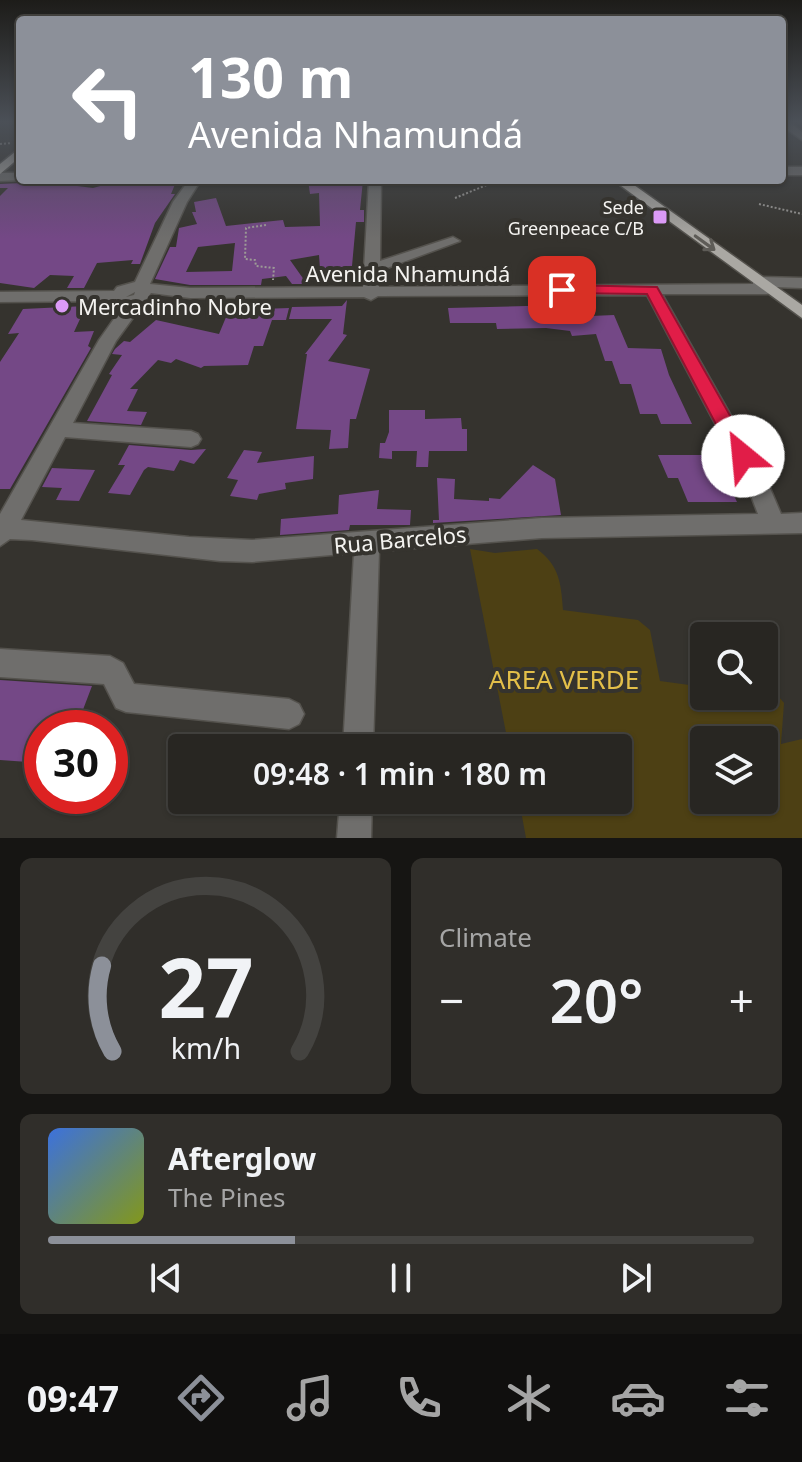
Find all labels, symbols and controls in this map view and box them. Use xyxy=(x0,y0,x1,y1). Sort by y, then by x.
text: 130 m xyxy=(188,38,353,114)
icon: left xyxy=(56,48,160,152)
text: Avenida Nhamundá xyxy=(188,110,523,159)
place label: Sede Greenpeace C/B xyxy=(508,195,644,240)
marker: Sede Greenpeace C/B xyxy=(651,208,669,226)
one-way arrow xyxy=(693,234,715,251)
pin xyxy=(528,256,596,324)
street label: Avenida Nhamundá xyxy=(306,258,510,288)
icon: arrive xyxy=(540,268,584,312)
place label: Mercadinho Nobre xyxy=(78,291,272,321)
marker: Mercadinho Nobre xyxy=(53,297,71,315)
position arrow xyxy=(701,414,785,498)
street label: Rua Barcelos xyxy=(332,518,468,560)
map controls xyxy=(690,622,778,814)
button: search xyxy=(690,622,778,710)
park label: AREA VERDE xyxy=(489,661,639,697)
speed limit sign: 30 xyxy=(24,710,128,814)
button: layers xyxy=(690,726,778,814)
text: 09:48 · 1 min · 180 m xyxy=(253,753,547,794)
text: Climate xyxy=(439,919,532,955)
text: 27 xyxy=(158,929,253,1042)
text: 20° xyxy=(549,959,644,1041)
text: − xyxy=(439,970,464,1030)
text: + xyxy=(729,970,754,1030)
text: km/h xyxy=(170,1028,241,1067)
text: Afterglow xyxy=(168,1138,316,1179)
text: The Pines xyxy=(168,1179,286,1215)
icon: previous xyxy=(144,1256,188,1300)
icon: pause xyxy=(379,1256,423,1300)
icon: next xyxy=(614,1256,658,1300)
icon: directions xyxy=(173,1370,229,1426)
icon: music xyxy=(282,1370,338,1426)
icon: phone xyxy=(391,1370,447,1426)
icon: climate xyxy=(501,1370,557,1426)
icon: car xyxy=(610,1370,666,1426)
icon: filters xyxy=(719,1370,775,1426)
text: 09:47 xyxy=(27,1374,119,1423)

